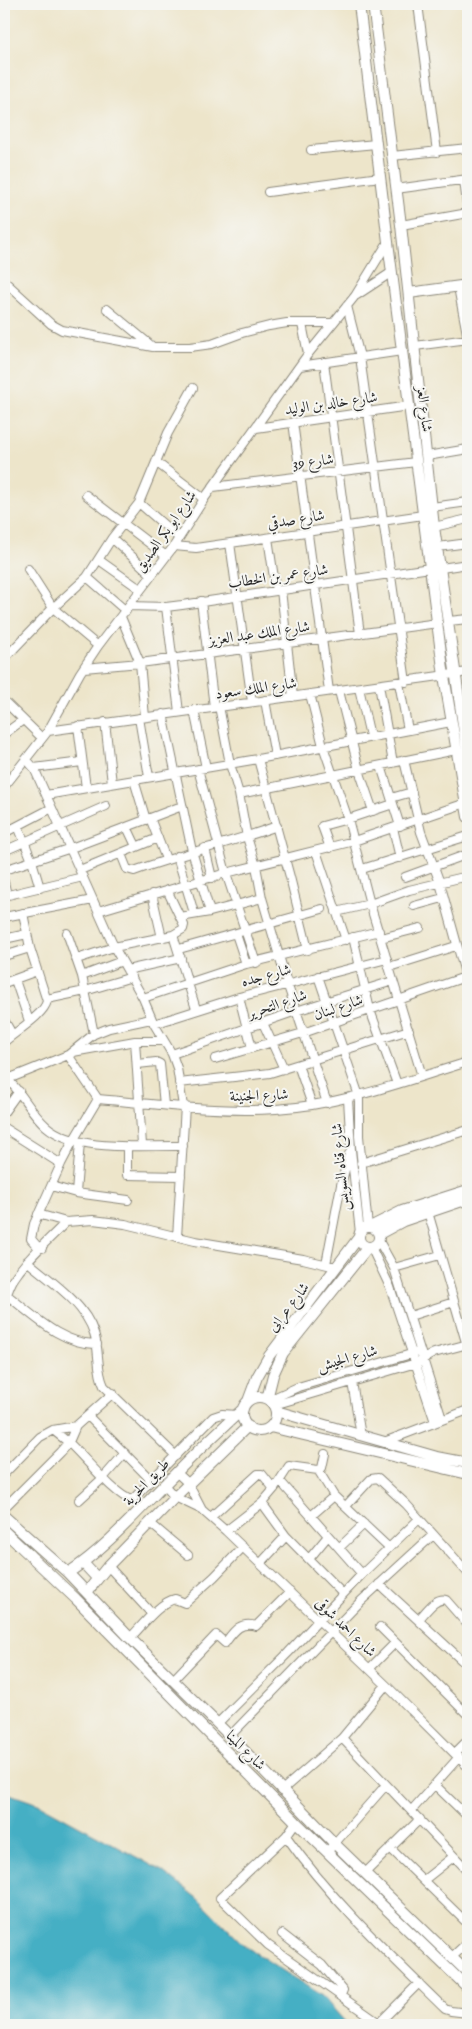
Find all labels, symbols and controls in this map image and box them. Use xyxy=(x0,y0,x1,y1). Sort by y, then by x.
street label: شارع العز xyxy=(409,383,437,433)
street label: شارع خالد بن الوليد xyxy=(283,388,379,422)
street label: شارع 39 xyxy=(291,450,335,476)
street label: شارع ابو بكر الصديق xyxy=(130,487,203,578)
street label: شارع صدقي xyxy=(266,506,326,536)
street label: شارع عمر بن الخطاب xyxy=(227,560,330,596)
street label: شارع الملك عبد العزيز xyxy=(205,617,312,653)
street label: شارع الملك سعود xyxy=(214,673,299,707)
street label: شارع جده xyxy=(239,960,294,994)
street label: شارع التحرير xyxy=(243,985,310,1027)
street label: شارع لبنان xyxy=(311,990,366,1028)
street label: شارع الجنينة xyxy=(229,1085,289,1109)
street label: شارع قناه السويس xyxy=(327,1122,357,1212)
street label: شارع عرابى xyxy=(263,1279,316,1338)
street label: شارع الجيش xyxy=(315,1341,380,1379)
street label: طريق الحرية xyxy=(119,1455,174,1510)
street label: شارع احمد شوقى xyxy=(309,1593,380,1664)
street label: شارع المينا xyxy=(220,1726,270,1776)

